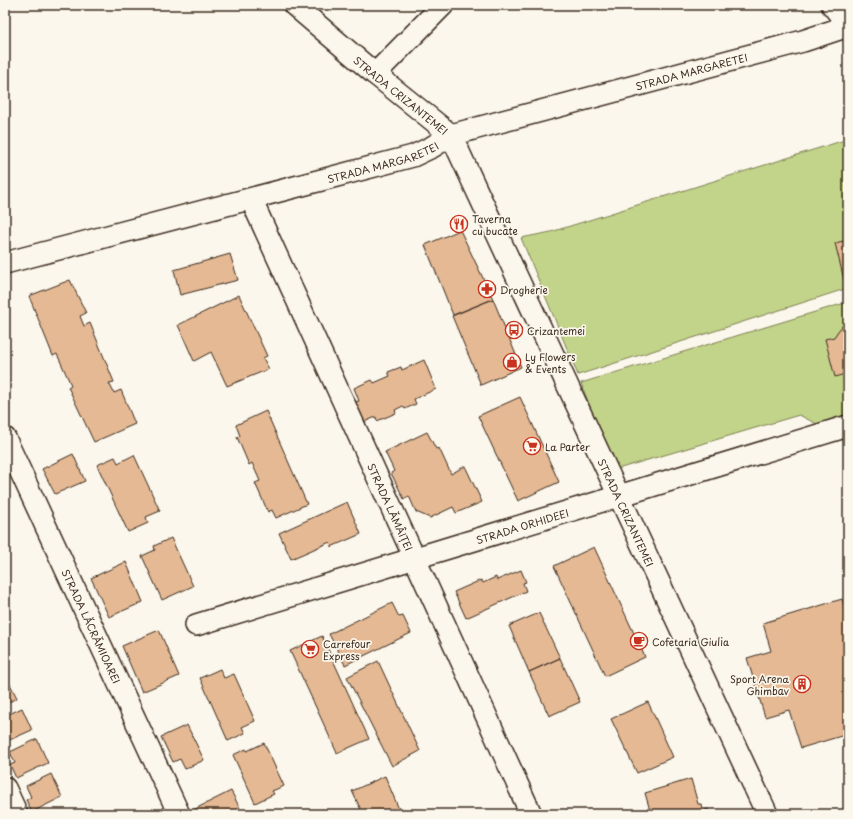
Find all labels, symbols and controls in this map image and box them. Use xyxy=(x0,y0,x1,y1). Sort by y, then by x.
street label: STRADA MARGARETEI xyxy=(633,49,749,93)
street label: STRADA CRIZANTEMEI xyxy=(351,52,452,138)
street label: STRADA MARGARETEI xyxy=(325,137,441,186)
place label: Taverna cu bucate xyxy=(472,211,518,238)
restaurant icon: Taverna cu bucate xyxy=(449,214,469,234)
pharmacy icon: Drogherie xyxy=(477,279,497,299)
place label: Drogherie xyxy=(500,282,548,297)
bus stop icon: Crizantemei xyxy=(504,320,524,340)
place label: Crizantemei xyxy=(527,323,585,338)
place label: Ly Flowers & Events xyxy=(525,349,576,376)
shop icon: Ly Flowers & Events xyxy=(502,352,522,372)
supermarket icon: La Parter xyxy=(522,436,542,456)
place label: La Parter xyxy=(545,439,590,454)
street label: STRADA CRIZANTEMEI xyxy=(595,456,658,569)
street label: STRADA LĂMÂIȚEI xyxy=(365,460,417,553)
street label: STRADA ORHIDEEI xyxy=(474,504,570,547)
street label: STRADA LĂCRĂMIOAREI xyxy=(59,566,125,686)
cafe icon: Cofetaria Giulia xyxy=(629,631,649,651)
place label: Cofetaria Giulia xyxy=(652,634,730,649)
place label: Carrefour Express xyxy=(323,636,371,663)
supermarket icon: Carrefour Express xyxy=(300,639,320,659)
place label: Sport Arena Ghimbav xyxy=(730,671,789,698)
building icon: Sport Arena Ghimbav xyxy=(792,674,812,694)

